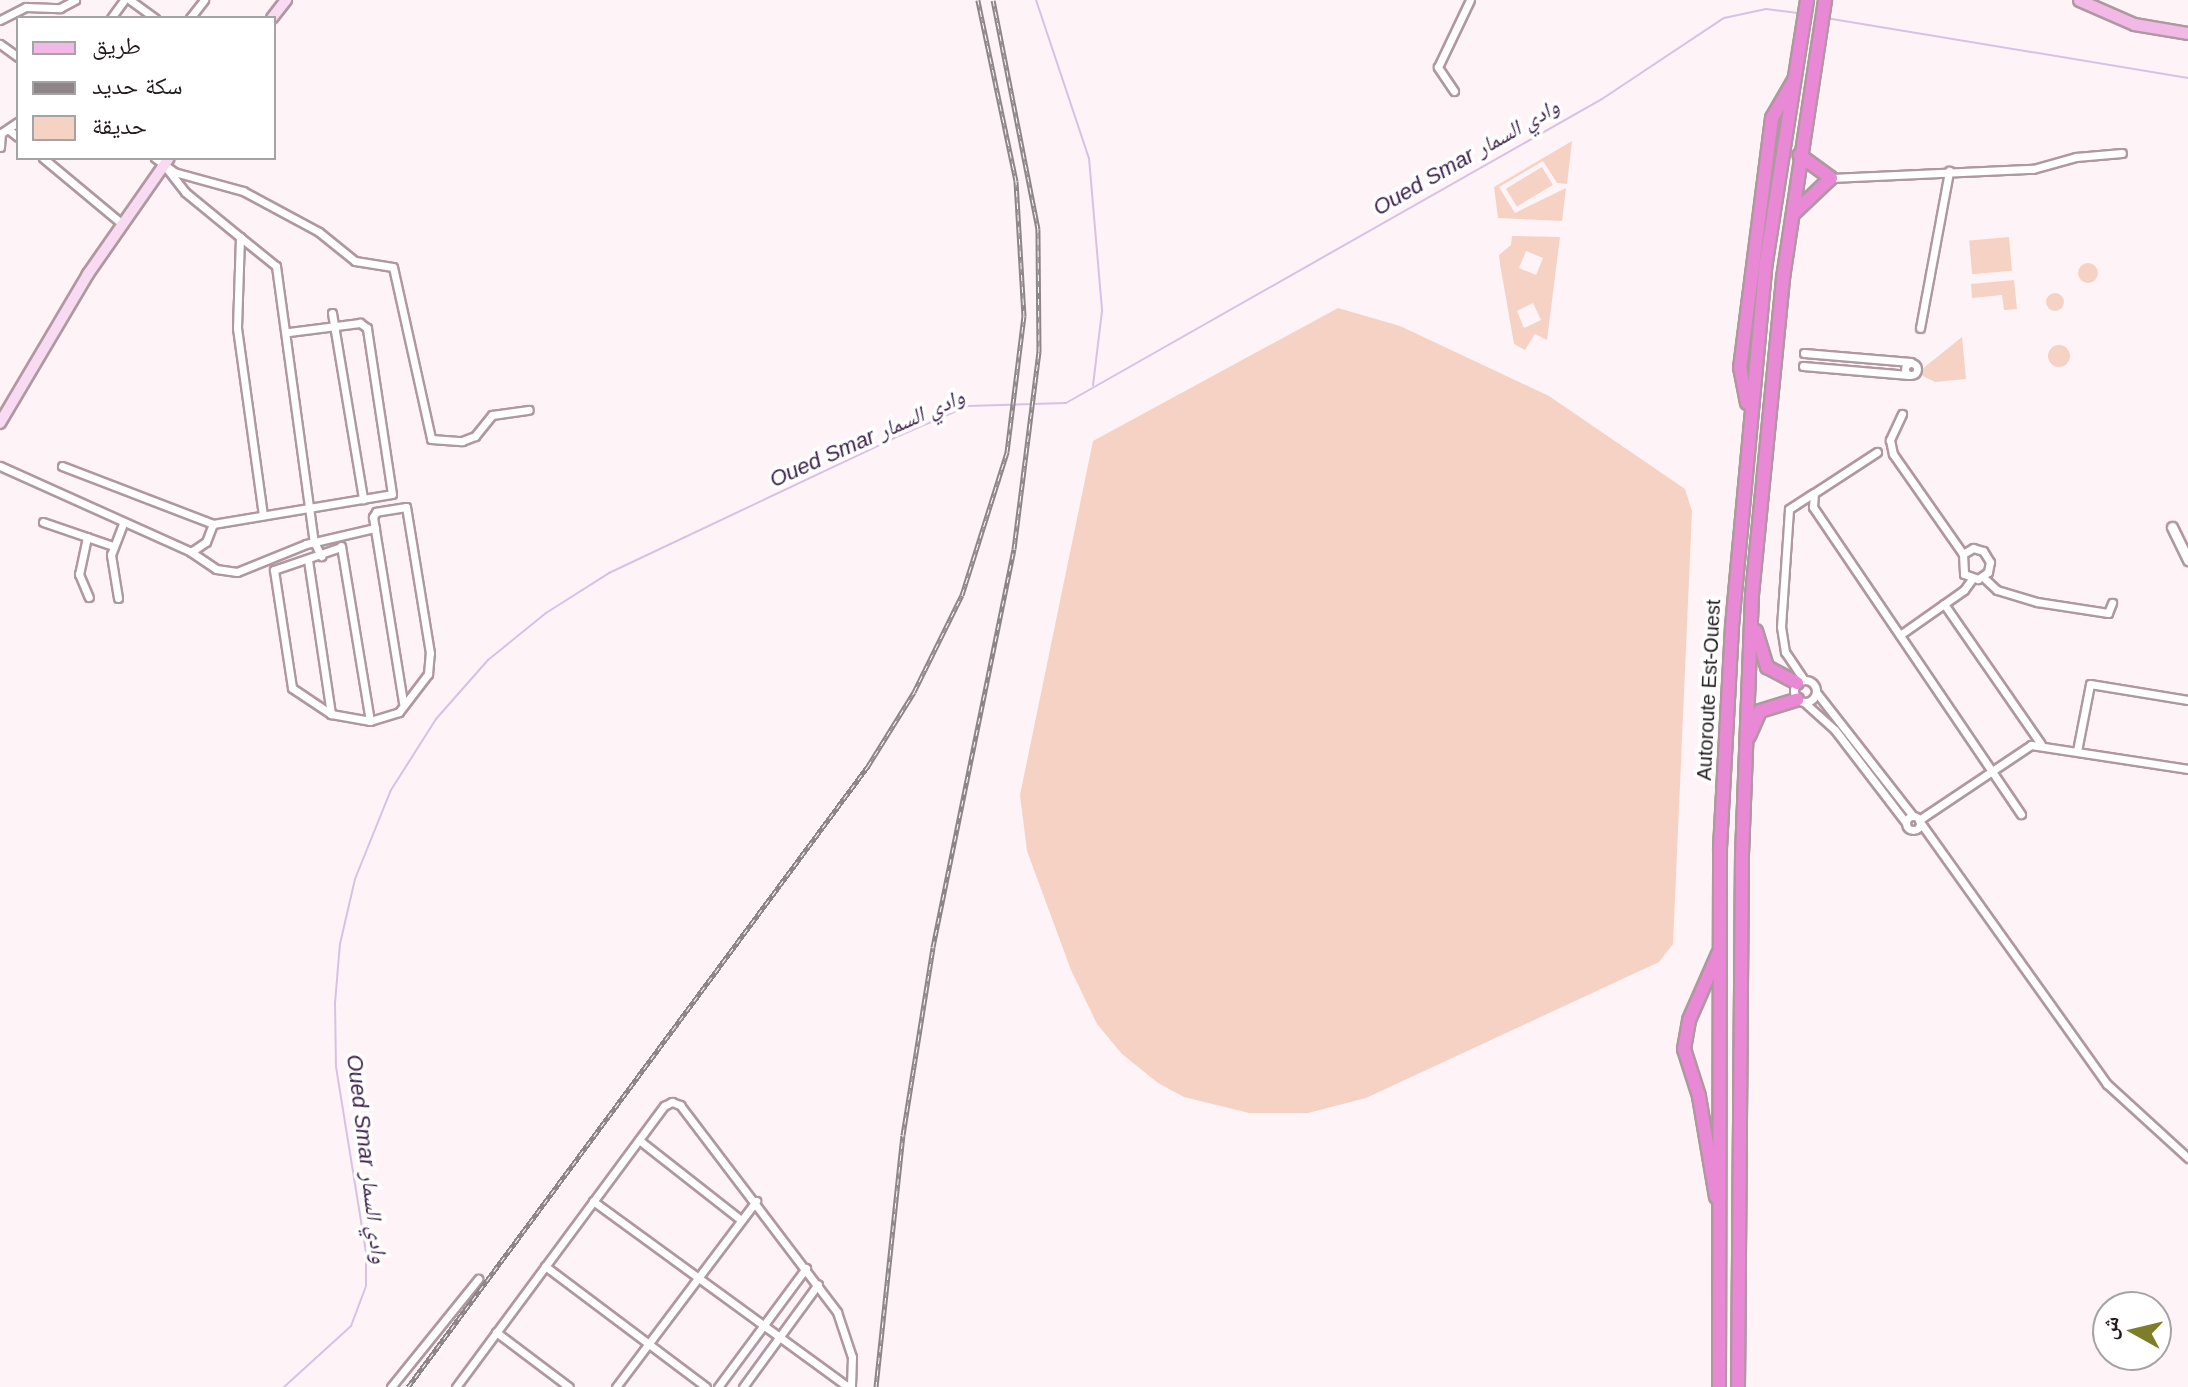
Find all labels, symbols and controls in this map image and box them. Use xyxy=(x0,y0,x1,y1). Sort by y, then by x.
legend xyxy=(16,16,276,160)
text: طريق xyxy=(92,32,141,59)
text: سكة حديد xyxy=(92,72,183,99)
water label: Oued Smar وادي السمار xyxy=(1368,93,1564,221)
text: حديقة xyxy=(92,112,147,139)
water label: Oued Smar وادي السمار xyxy=(765,383,969,493)
street label: Autoroute Est-Ouest xyxy=(1692,599,1726,781)
water label: Oued Smar وادي السمار xyxy=(341,1053,393,1265)
north arrow xyxy=(2092,1291,2172,1371)
text: ش xyxy=(2096,1315,2124,1341)

